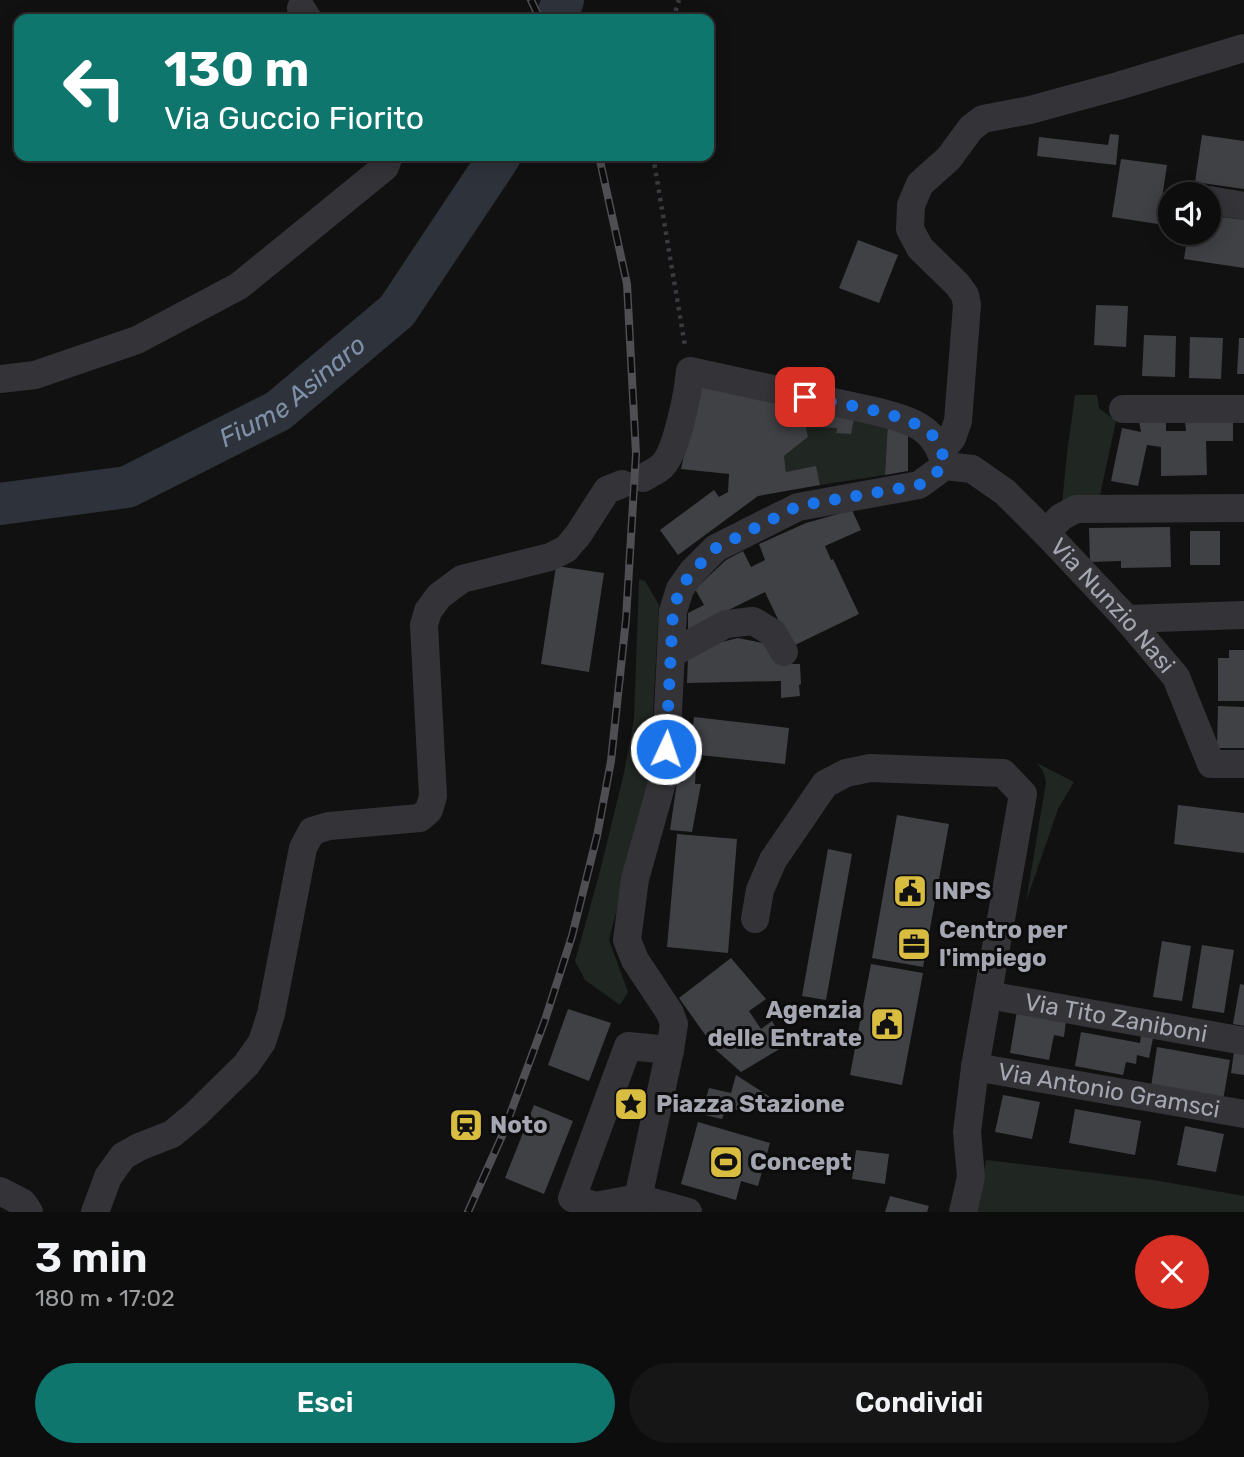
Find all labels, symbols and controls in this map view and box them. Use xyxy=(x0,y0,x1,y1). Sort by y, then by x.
text: 130 m xyxy=(164,40,309,98)
icon: left xyxy=(49,42,140,133)
text: Via Guccio Fiorito xyxy=(164,99,424,137)
map controls xyxy=(1158,182,1221,245)
button: sound xyxy=(1158,182,1221,245)
water label: Fiume Asinaro xyxy=(214,329,372,454)
pin xyxy=(775,367,835,427)
icon: arrive xyxy=(786,378,824,416)
street label: Via Nunzio Nasi xyxy=(1044,533,1181,679)
position arrow xyxy=(629,712,703,786)
public building icon: INPS xyxy=(891,872,929,910)
place label: INPS xyxy=(934,877,991,905)
place label: Centro per l'impiego xyxy=(939,916,1068,972)
office icon: Centro per l'impiego xyxy=(895,925,933,963)
street label: Via Tito Zaniboni xyxy=(1022,988,1210,1048)
place label: Agenzia delle Entrate xyxy=(707,996,862,1052)
public building icon: Agenzia delle Entrate xyxy=(868,1005,906,1043)
street label: Via Antonio Gramsci xyxy=(996,1057,1222,1124)
place icon: Piazza Stazione xyxy=(612,1085,650,1123)
place label: Piazza Stazione xyxy=(656,1090,845,1118)
station icon: Noto xyxy=(447,1106,485,1144)
place label: Noto xyxy=(490,1111,548,1139)
sports icon: Concept xyxy=(707,1143,745,1181)
place label: Concept xyxy=(750,1148,852,1176)
text: 3 min xyxy=(35,1233,148,1283)
button: close xyxy=(1135,1235,1209,1309)
text: 180 m · 17:02 xyxy=(35,1284,175,1312)
button: Esci xyxy=(35,1363,615,1443)
button: Condividi xyxy=(629,1363,1209,1443)

